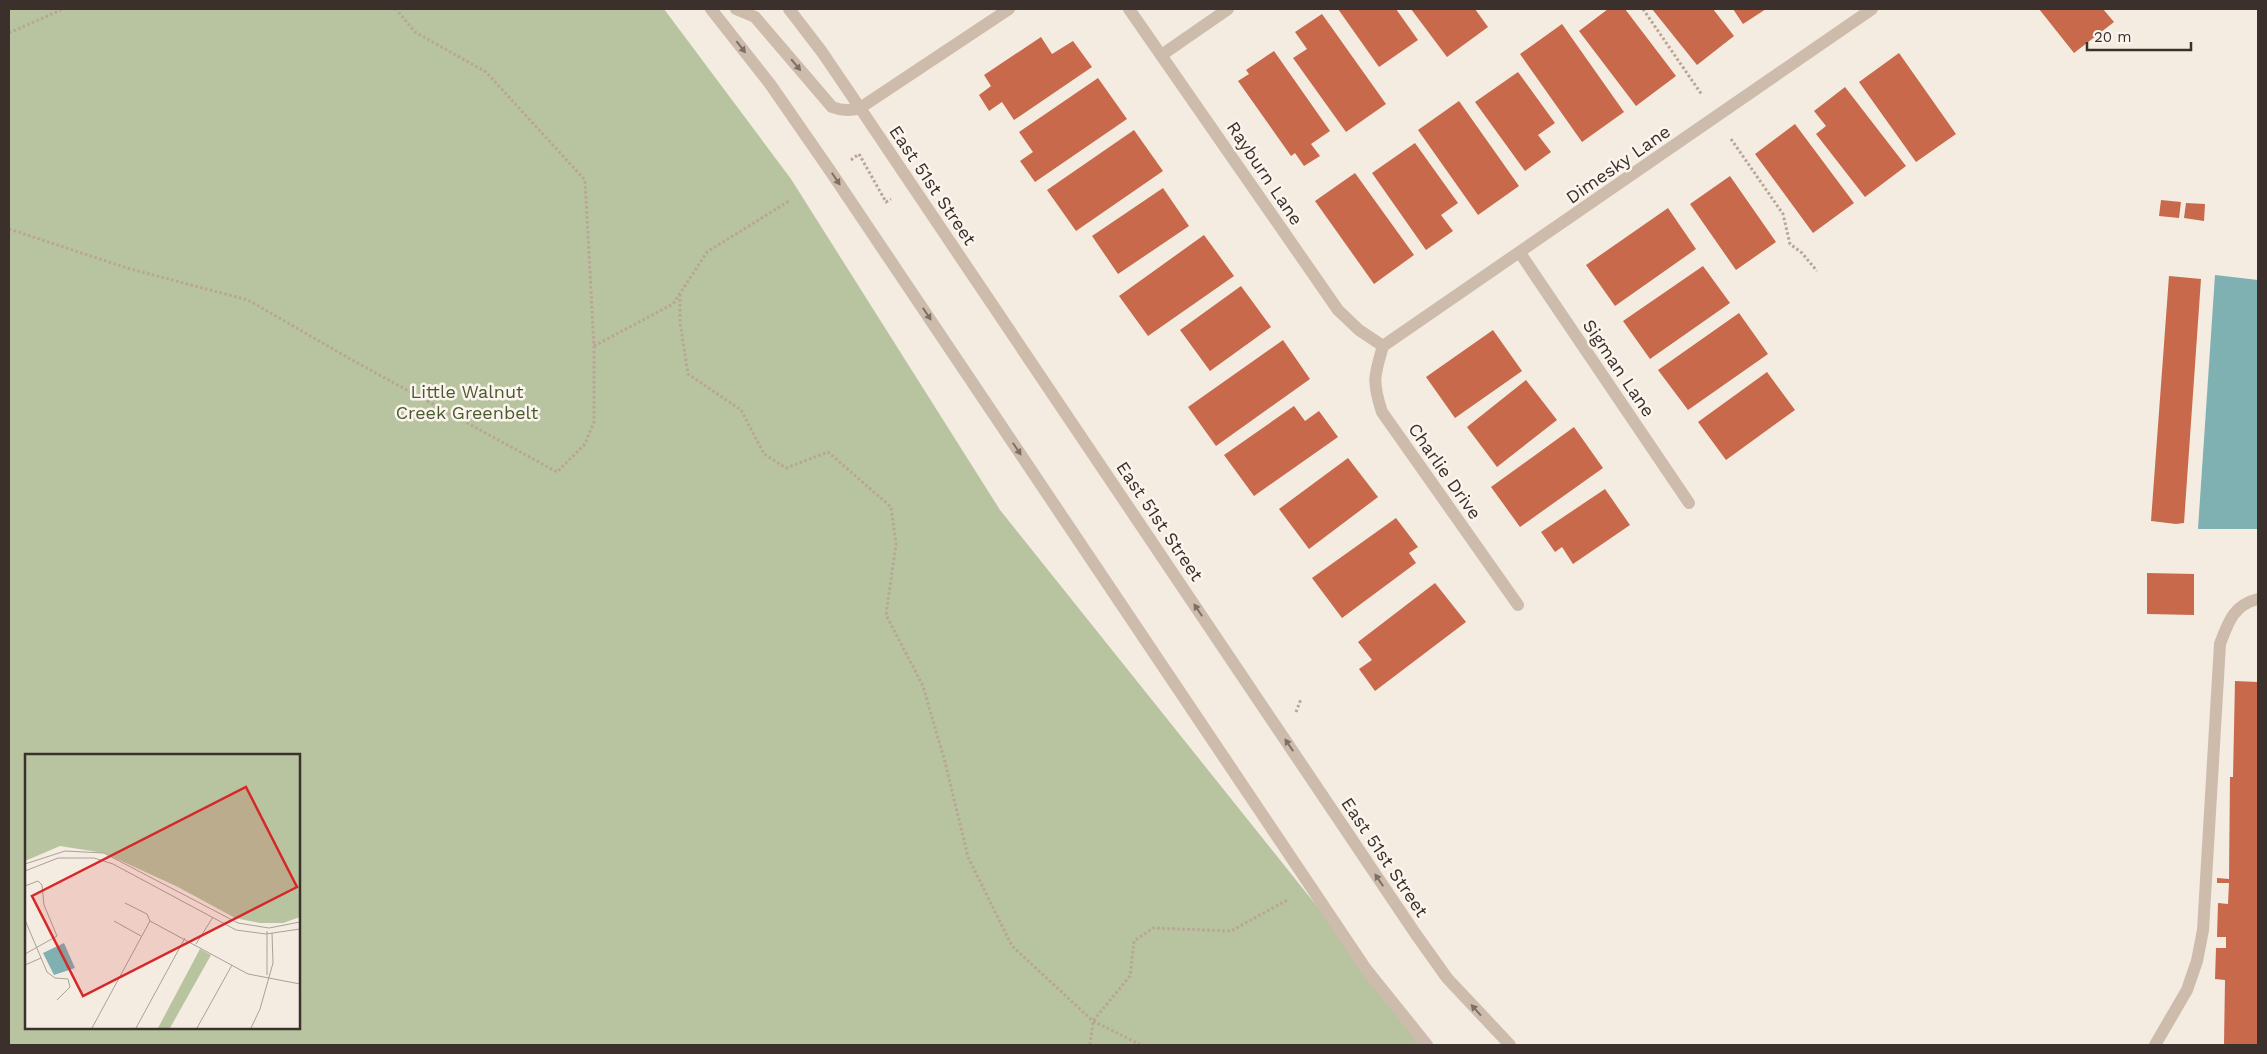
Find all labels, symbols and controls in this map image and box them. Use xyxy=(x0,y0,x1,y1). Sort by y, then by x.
scale bar xyxy=(2087,20,2191,52)
text: 20 m xyxy=(2094,28,2132,46)
one-way arrow xyxy=(736,40,747,53)
one-way arrow xyxy=(790,58,801,71)
street label: Rayburn Lane xyxy=(1223,117,1307,229)
street label: Dimesky Lane xyxy=(1562,120,1674,208)
street label: East 51st Street xyxy=(885,121,981,249)
one-way arrow xyxy=(831,172,841,186)
one-way arrow xyxy=(922,307,932,320)
street label: Sigman Lane xyxy=(1579,315,1659,421)
park label: Little Walnut Creek Greenbelt xyxy=(396,381,539,423)
street label: Charlie Drive xyxy=(1404,419,1486,523)
one-way arrow xyxy=(1012,442,1022,455)
street label: East 51st Street xyxy=(1112,457,1208,585)
one-way arrow xyxy=(1194,603,1203,617)
one-way arrow xyxy=(1284,738,1294,751)
inset map xyxy=(25,754,300,1029)
street label: East 51st Street xyxy=(1337,793,1433,921)
one-way arrow xyxy=(1374,873,1384,887)
one-way arrow xyxy=(1470,1005,1482,1017)

